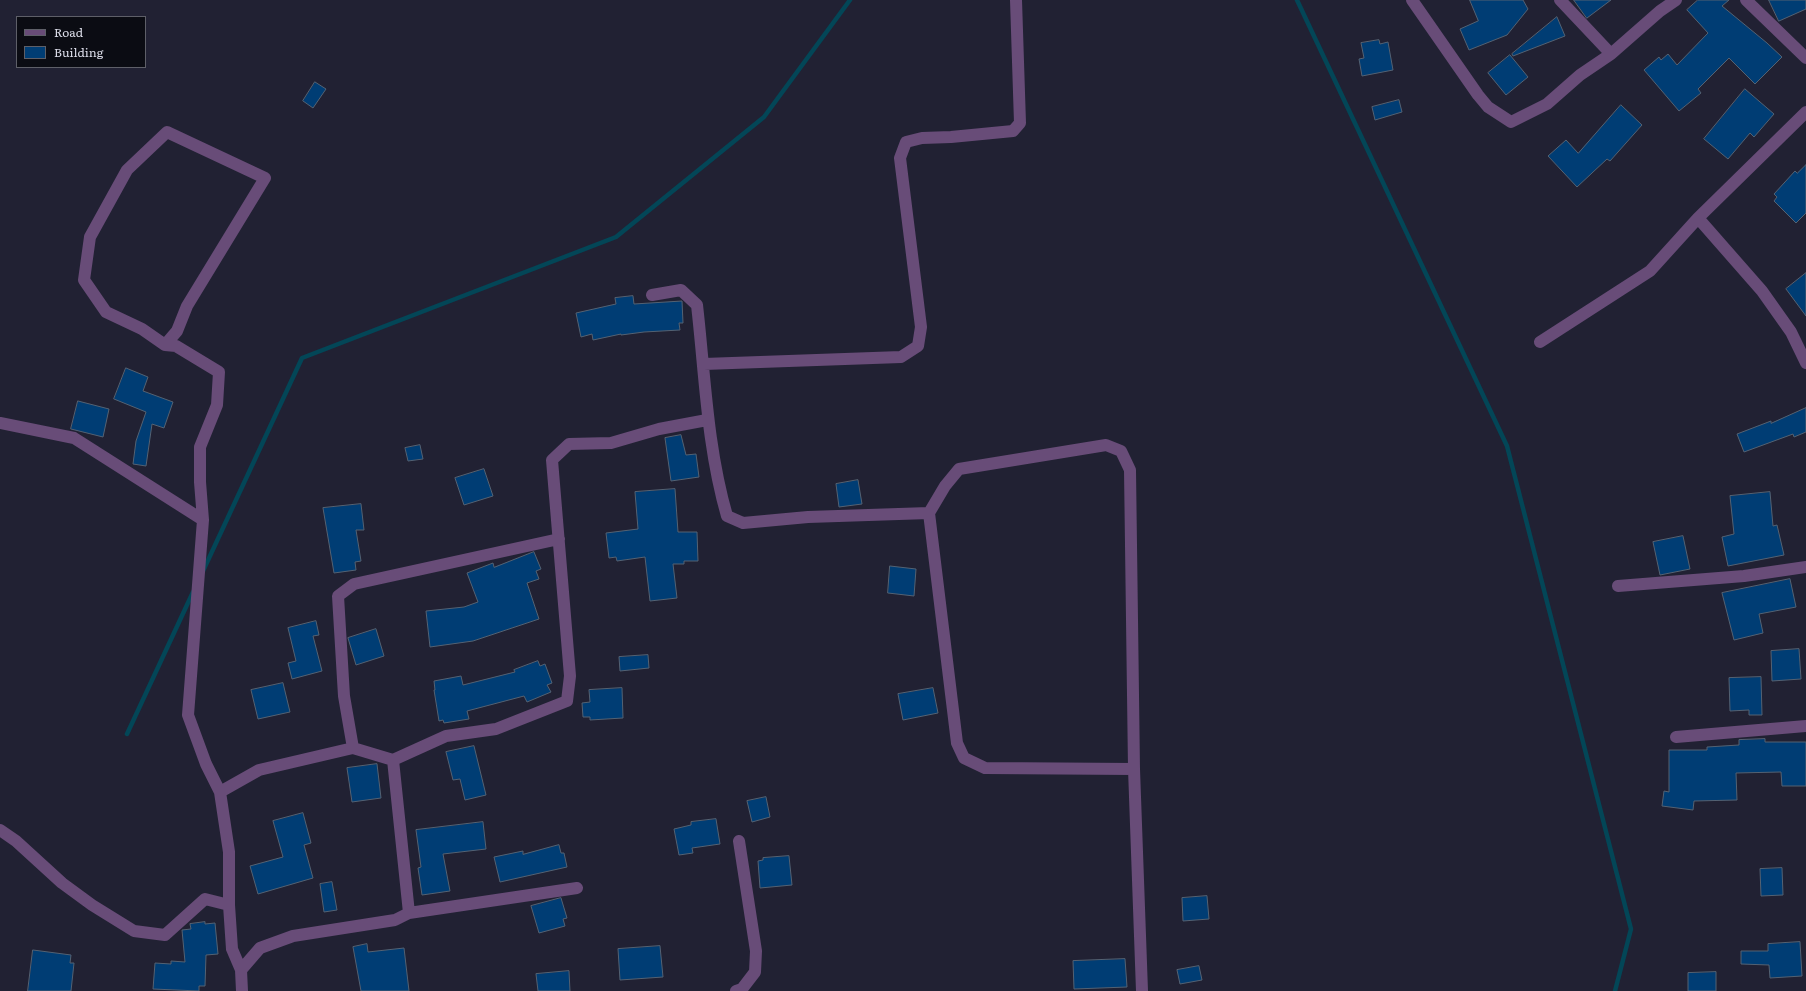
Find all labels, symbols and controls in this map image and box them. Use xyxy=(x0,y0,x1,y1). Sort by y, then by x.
legend xyxy=(16,16,146,68)
text: Road xyxy=(54,23,83,41)
text: Building xyxy=(54,43,103,61)

